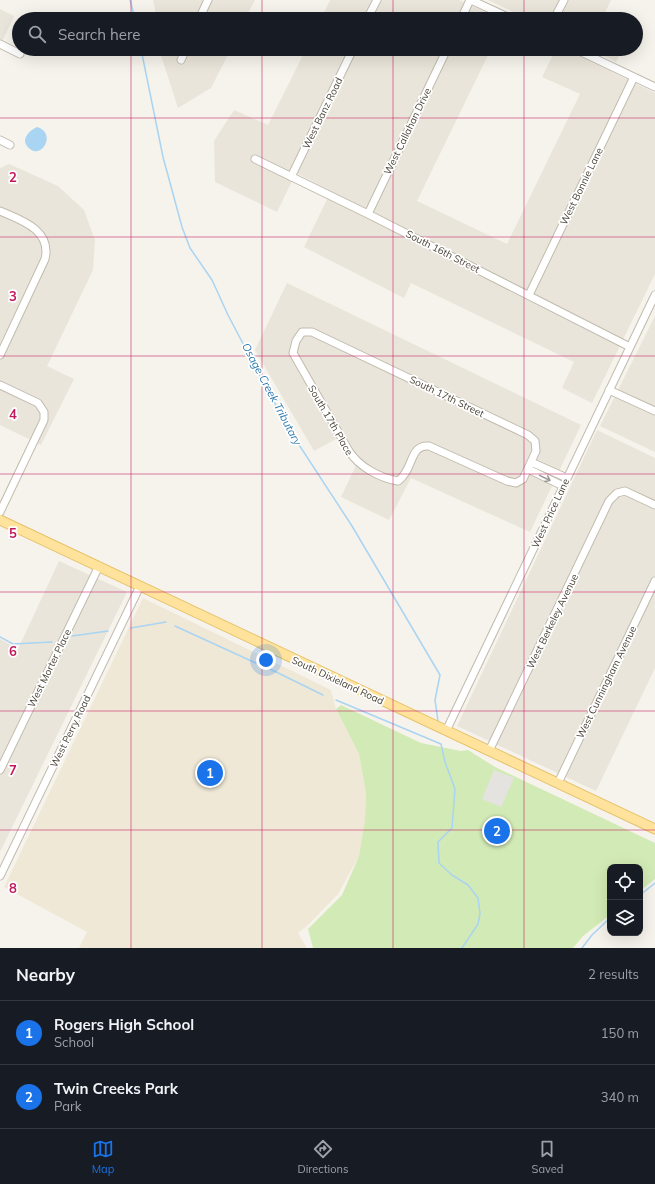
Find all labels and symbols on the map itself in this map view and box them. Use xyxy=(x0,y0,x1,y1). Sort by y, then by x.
street label: West Banz Road xyxy=(300,75,345,151)
street label: West Callahan Drive xyxy=(381,86,434,177)
street label: West Bonnie Lane xyxy=(557,145,606,227)
text: 2 xyxy=(9,169,17,185)
street label: South 16th Street xyxy=(404,227,482,276)
text: 3 xyxy=(9,288,17,304)
water label: Osage Creek Tributary xyxy=(239,340,305,449)
street label: South 17th Street xyxy=(407,373,487,420)
street label: South 17th Place xyxy=(305,383,356,458)
text: 4 xyxy=(9,406,17,422)
one-way arrow xyxy=(539,475,551,482)
street label: West Price Lane xyxy=(529,476,572,550)
text: 5 xyxy=(9,525,17,541)
street label: West Berkeley Avenue xyxy=(524,572,581,671)
street label: West Cunningham Avenue xyxy=(574,624,639,741)
street label: West Morter Place xyxy=(25,627,74,709)
text: 6 xyxy=(9,643,17,659)
your location xyxy=(256,650,276,670)
street label: South Dixieland Road xyxy=(290,653,386,707)
street label: West Perry Road xyxy=(47,693,94,769)
pin: 1 xyxy=(197,758,223,788)
text: 7 xyxy=(9,762,17,778)
pin: 2 xyxy=(484,816,510,846)
text: 8 xyxy=(9,880,17,896)

